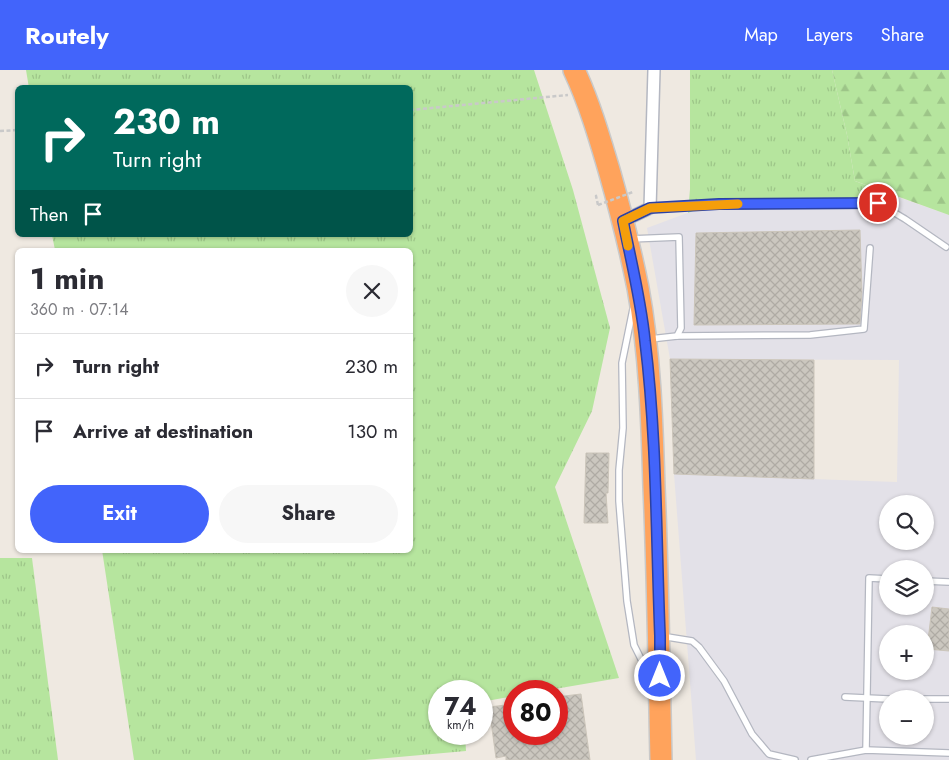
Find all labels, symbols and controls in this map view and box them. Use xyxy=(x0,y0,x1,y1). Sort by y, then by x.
text: Routely xyxy=(25,18,109,53)
text: Map xyxy=(744,22,778,48)
text: Layers xyxy=(806,22,853,48)
text: Share xyxy=(881,22,924,48)
text: 230 m xyxy=(113,97,220,147)
icon: right xyxy=(30,105,95,170)
text: Turn right xyxy=(113,143,201,175)
pin xyxy=(857,182,899,224)
icon: arrive xyxy=(864,189,892,217)
icon: arrive xyxy=(79,200,107,228)
text: Then xyxy=(30,201,69,228)
text: 1 min xyxy=(30,257,104,300)
button: close xyxy=(346,265,398,317)
text: 360 m · 07:14 xyxy=(30,298,129,321)
icon: right xyxy=(30,352,58,380)
text: Turn right xyxy=(73,353,159,380)
text: 230 m xyxy=(345,353,398,380)
icon: arrive xyxy=(30,417,58,445)
text: Arrive at destination xyxy=(73,418,253,445)
text: 130 m xyxy=(347,418,398,445)
button: Exit xyxy=(30,485,209,543)
button: Share xyxy=(219,485,398,543)
map controls xyxy=(879,495,934,745)
button: search xyxy=(879,495,934,550)
button: layers xyxy=(879,560,934,615)
button: + xyxy=(879,625,934,680)
position arrow xyxy=(633,649,685,701)
speed limit sign: 80 xyxy=(503,680,568,745)
text: 74 xyxy=(444,688,477,724)
button: − xyxy=(879,690,934,745)
text: km/h xyxy=(447,716,474,734)

